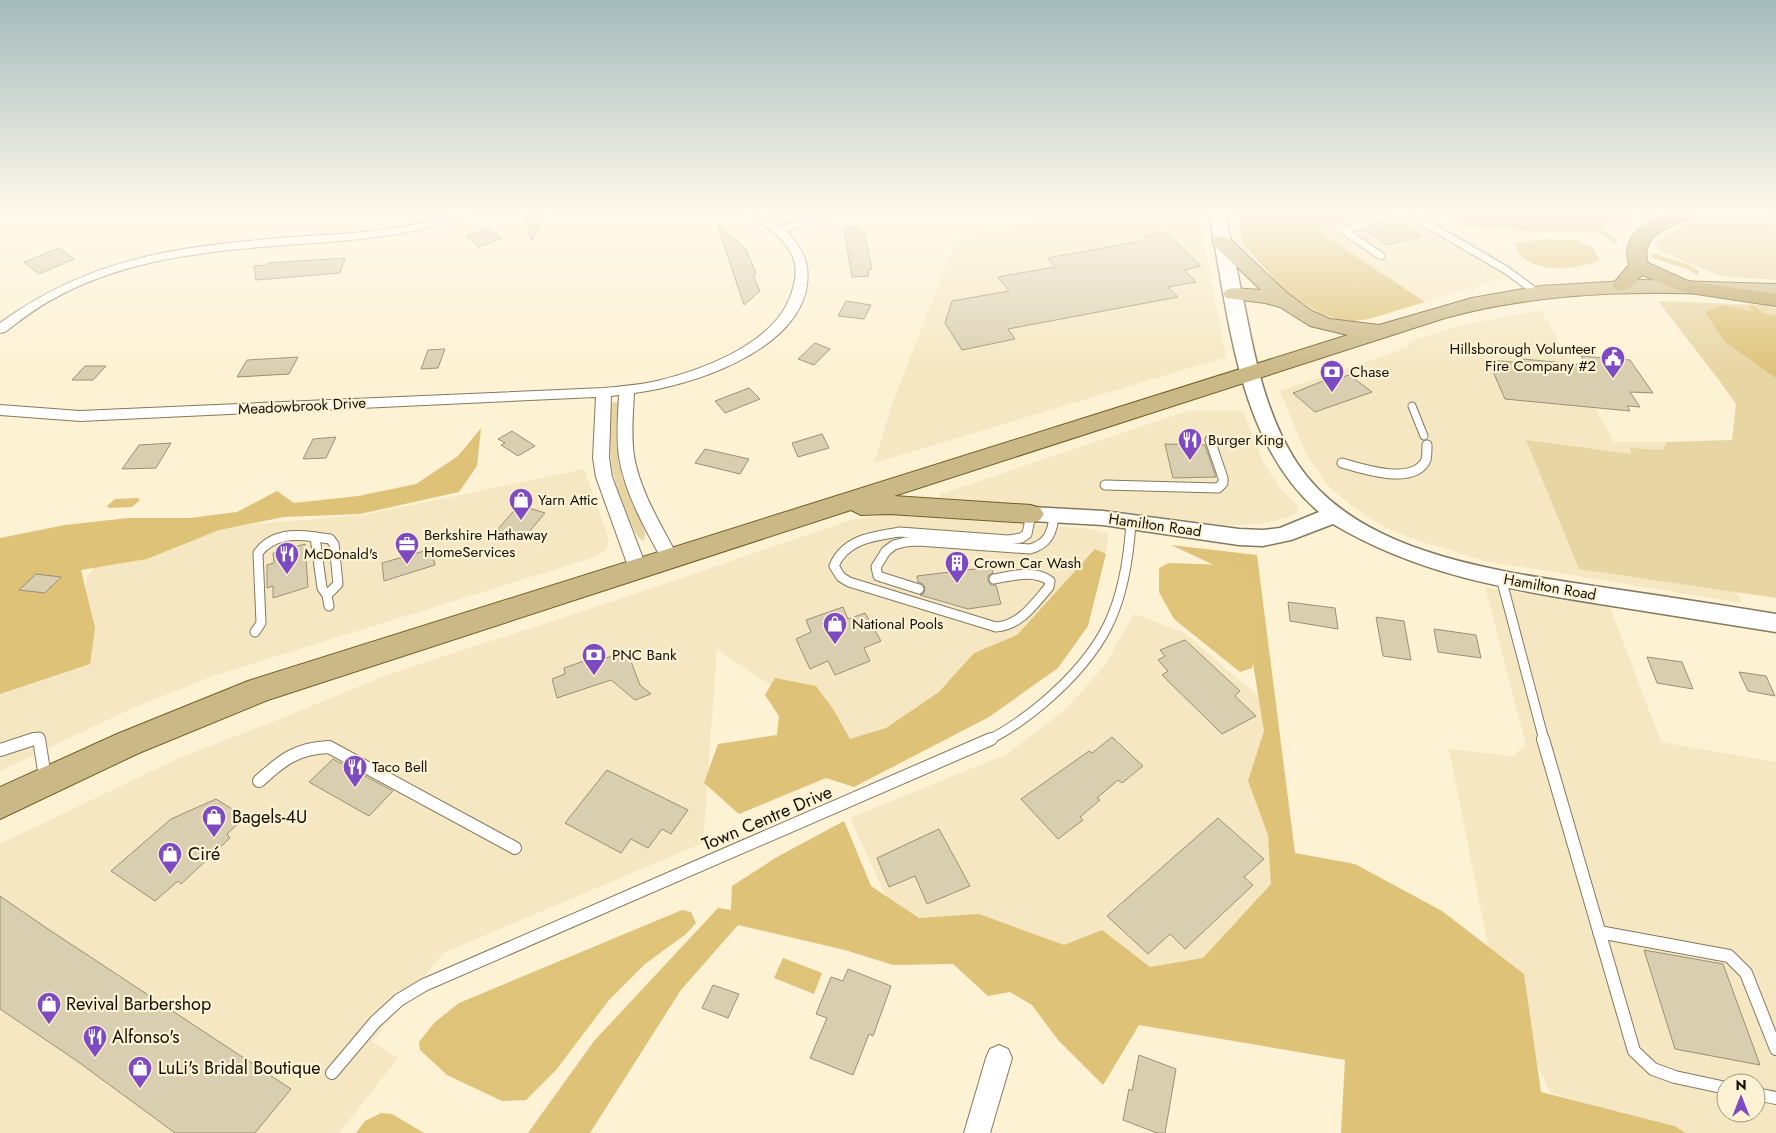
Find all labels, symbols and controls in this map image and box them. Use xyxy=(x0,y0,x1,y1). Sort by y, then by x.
place label: Hillsborough Volunteer Fire Company #2 xyxy=(1449,338,1597,377)
public building icon: Hillsborough Volunteer Fire Company #2 xyxy=(1600,345,1626,379)
bank icon: Chase xyxy=(1319,359,1345,393)
place label: Chase xyxy=(1350,361,1389,383)
street label: Meadowbrook Drive xyxy=(237,392,367,420)
restaurant icon: Burger King xyxy=(1177,427,1203,461)
place label: Burger King xyxy=(1208,429,1284,451)
shop icon: Yarn Attic xyxy=(508,487,534,521)
place label: Yarn Attic xyxy=(538,489,598,511)
street label: Hamilton Road xyxy=(1107,508,1203,542)
place label: Berkshire Hathaway HomeServices xyxy=(424,524,548,563)
office icon: Berkshire Hathaway HomeServices xyxy=(394,531,420,565)
restaurant icon: McDonald's xyxy=(274,541,300,575)
place label: McDonald's xyxy=(304,543,378,565)
building icon: Crown Car Wash xyxy=(944,550,970,584)
place label: Crown Car Wash xyxy=(974,552,1081,574)
street label: Hamilton Road xyxy=(1502,568,1598,606)
shop icon: National Pools xyxy=(822,611,848,645)
place label: National Pools xyxy=(852,613,943,635)
bank icon: PNC Bank xyxy=(581,642,607,676)
place label: PNC Bank xyxy=(612,644,677,666)
restaurant icon: Taco Bell xyxy=(342,754,368,788)
place label: Taco Bell xyxy=(372,756,428,778)
street label: Town Centre Drive xyxy=(698,779,836,857)
shop icon: Bagels-4U xyxy=(201,804,227,838)
place label: Bagels-4U xyxy=(232,804,307,830)
shop icon: Ciré xyxy=(157,841,183,875)
place label: Ciré xyxy=(188,841,220,867)
shop icon: Revival Barbershop xyxy=(36,991,62,1025)
place label: Revival Barbershop xyxy=(66,991,211,1017)
restaurant icon: Alfonso's xyxy=(82,1024,108,1058)
place label: Alfonso's xyxy=(112,1024,180,1050)
shop icon: LuLi's Bridal Boutique xyxy=(127,1055,153,1089)
place label: LuLi's Bridal Boutique xyxy=(158,1055,321,1081)
north arrow xyxy=(1716,1073,1766,1123)
text: N xyxy=(1735,1075,1747,1095)

